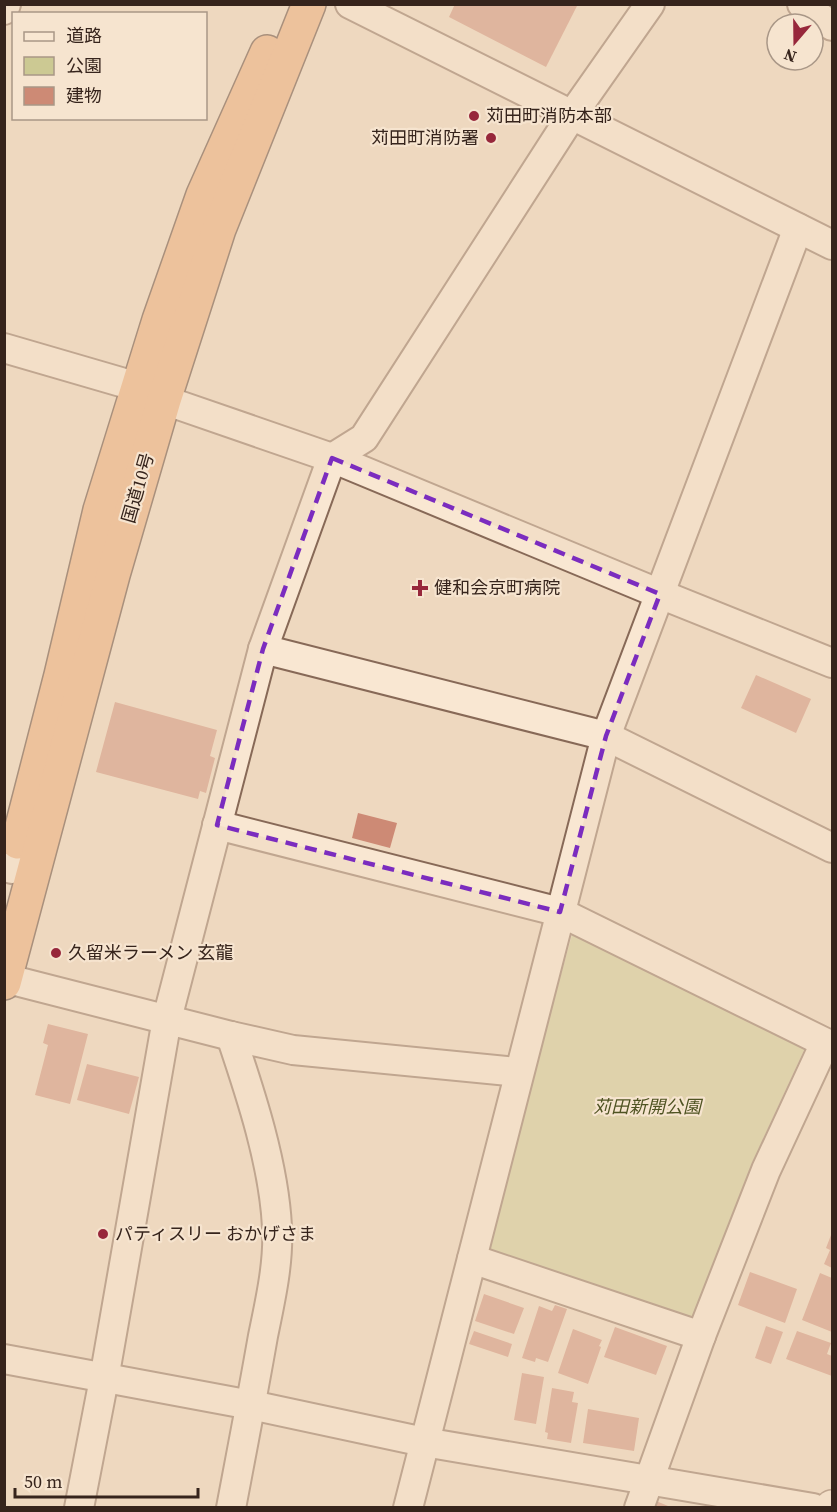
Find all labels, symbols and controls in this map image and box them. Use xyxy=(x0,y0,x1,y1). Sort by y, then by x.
legend xyxy=(12,12,207,120)
north arrow xyxy=(765,12,825,72)
text: 道路 xyxy=(66,23,102,48)
text: N xyxy=(780,44,799,68)
text: 公園 xyxy=(66,53,102,78)
text: 建物 xyxy=(66,83,102,108)
place label: 苅田町消防本部 xyxy=(486,103,612,128)
marker: 苅田町消防本部 xyxy=(467,109,481,123)
place label: 苅田町消防署 xyxy=(371,125,479,150)
marker: 苅田町消防署 xyxy=(484,131,498,145)
street label: 国道10号 xyxy=(116,450,159,526)
place label: 健和会京町病院 xyxy=(434,575,560,600)
marker: 健和会京町病院 xyxy=(411,579,429,597)
place label: 久留米ラーメン 玄龍 xyxy=(68,940,233,965)
marker: 久留米ラーメン 玄龍 xyxy=(49,946,63,960)
park label: 苅田新開公園 xyxy=(593,1094,704,1119)
place label: パティスリー おかげさま xyxy=(115,1221,316,1246)
marker: パティスリー おかげさま xyxy=(96,1227,110,1241)
scale bar xyxy=(15,1461,198,1499)
text: 50 m xyxy=(24,1469,62,1494)

